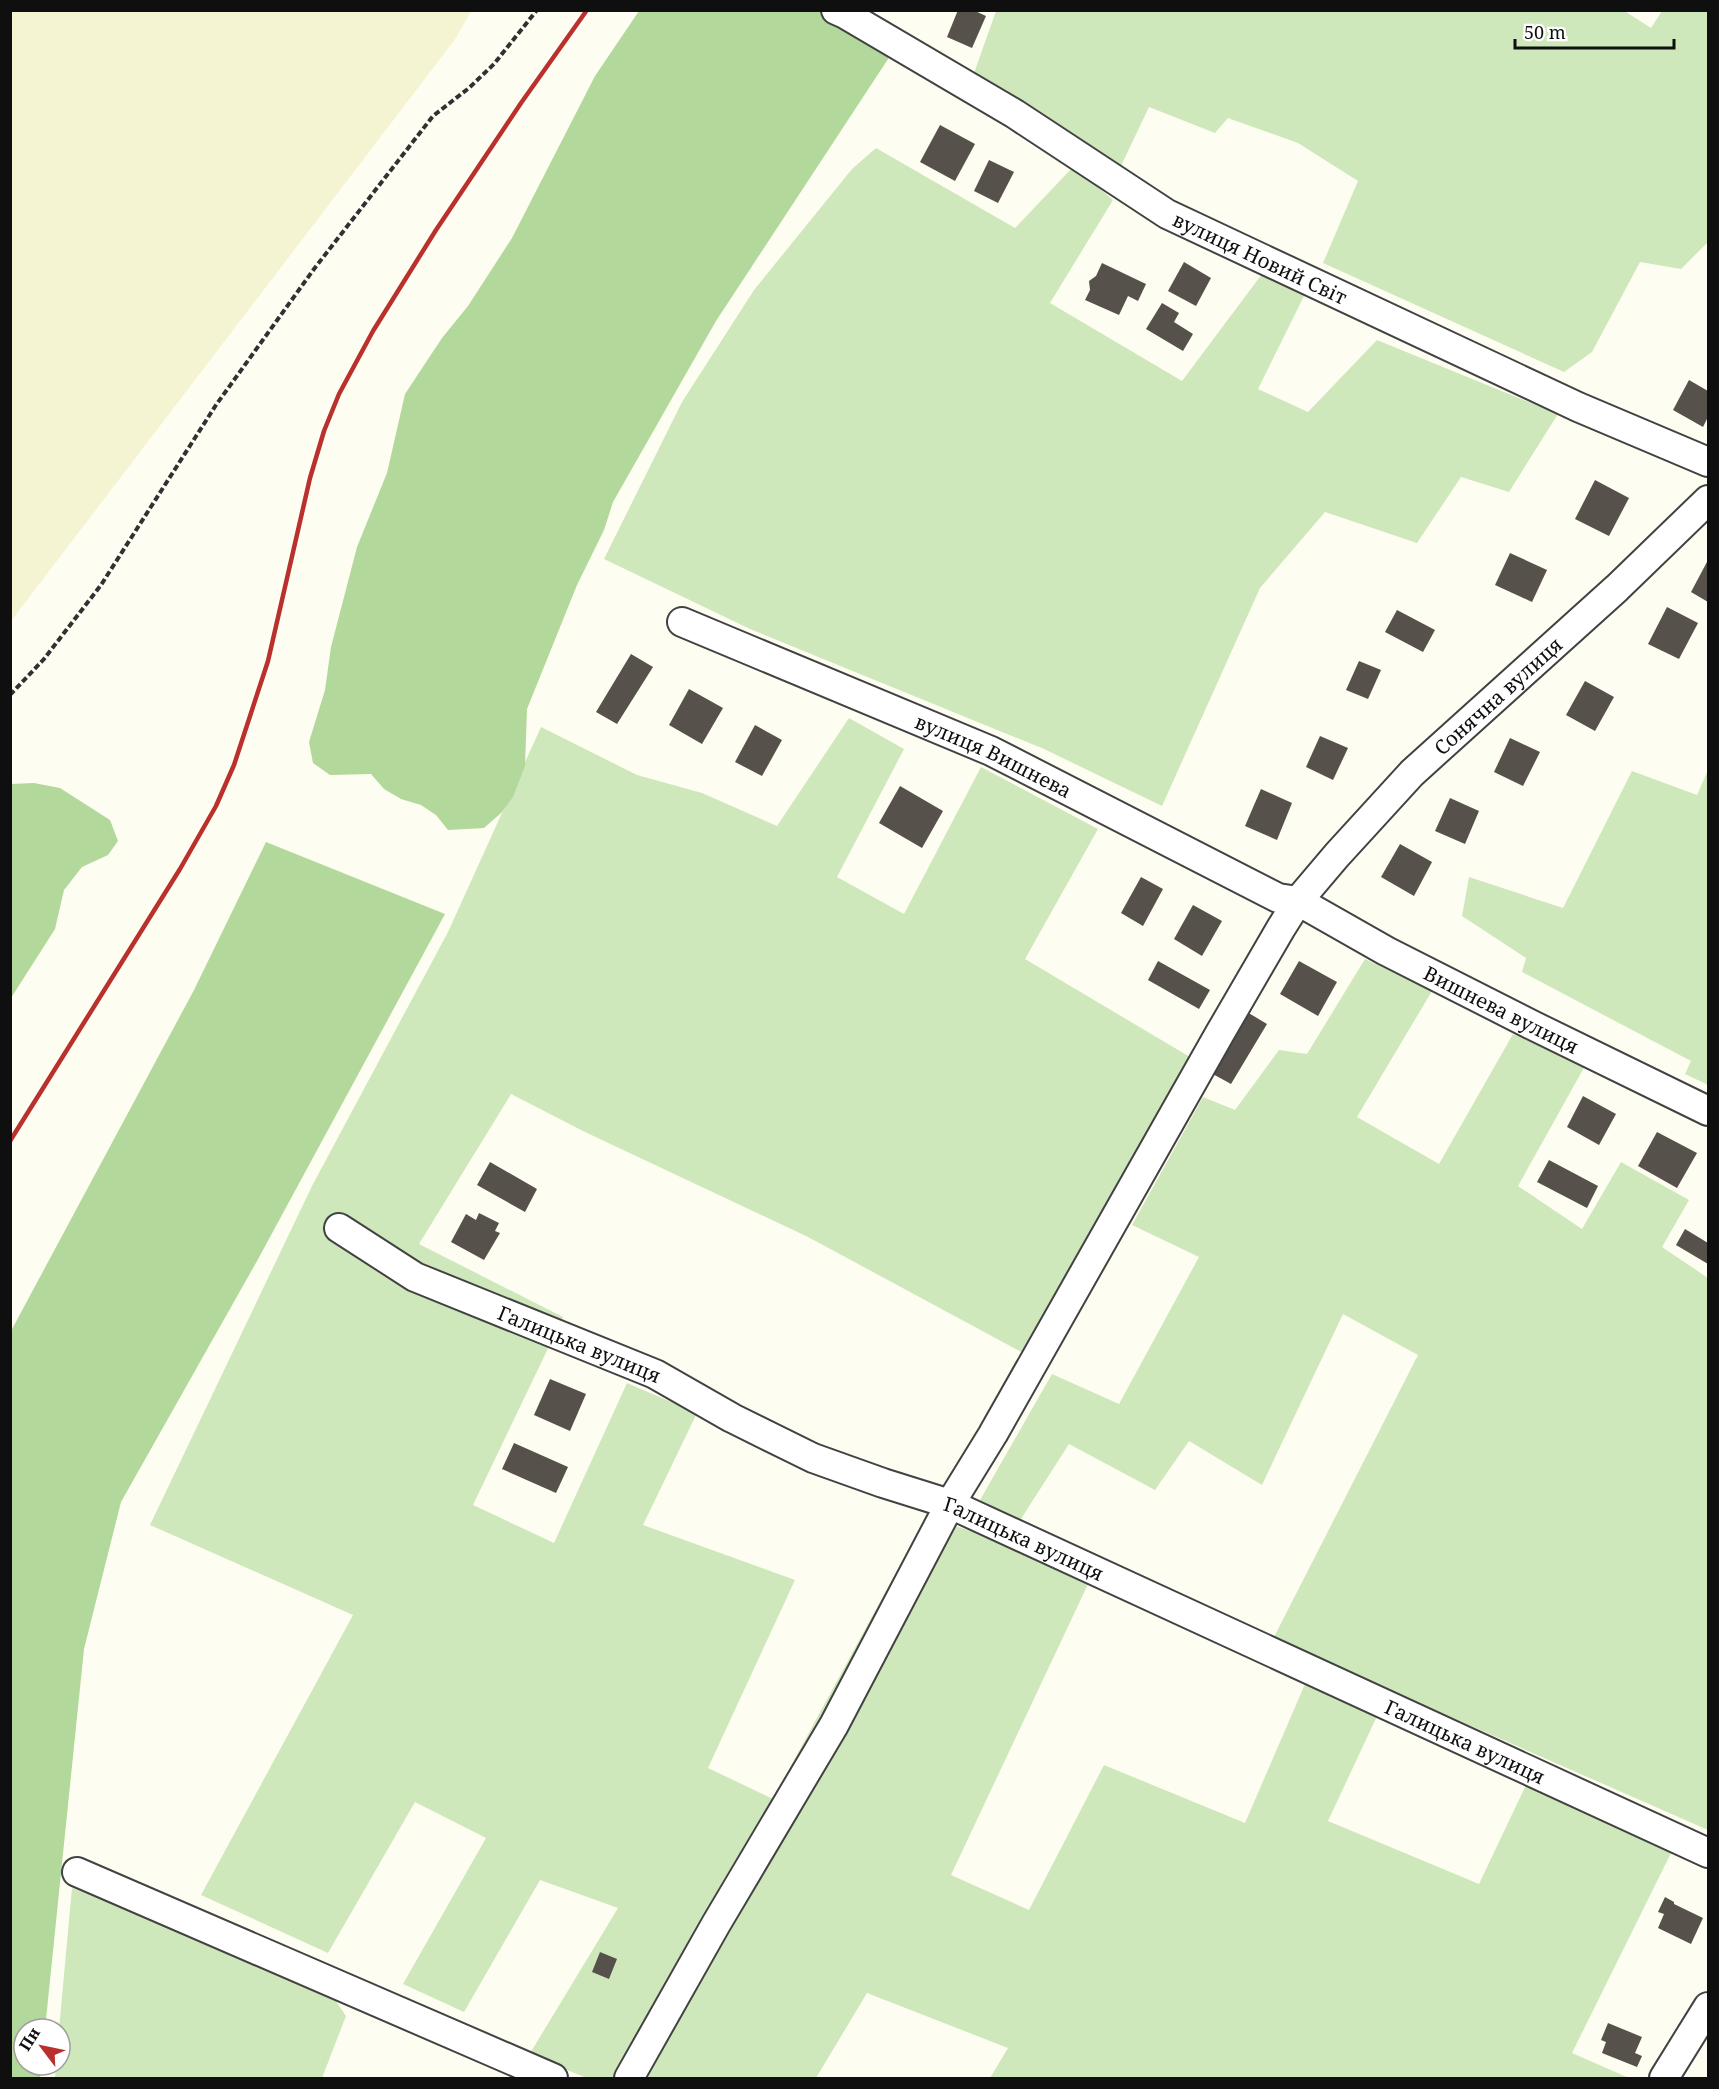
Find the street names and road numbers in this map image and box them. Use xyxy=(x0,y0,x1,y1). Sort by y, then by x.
street label: вулиця Новий Світ xyxy=(1169,205,1352,310)
street label: Сонячна вулиця xyxy=(1428,631,1568,761)
street label: вулиця Вишнева xyxy=(911,707,1077,804)
street label: Вишнева вулиця xyxy=(1419,959,1583,1059)
street label: Галицька вулиця xyxy=(494,1298,665,1389)
street label: Галицька вулиця xyxy=(941,1489,1108,1587)
street label: Галицька вулиця xyxy=(1381,1693,1550,1790)

